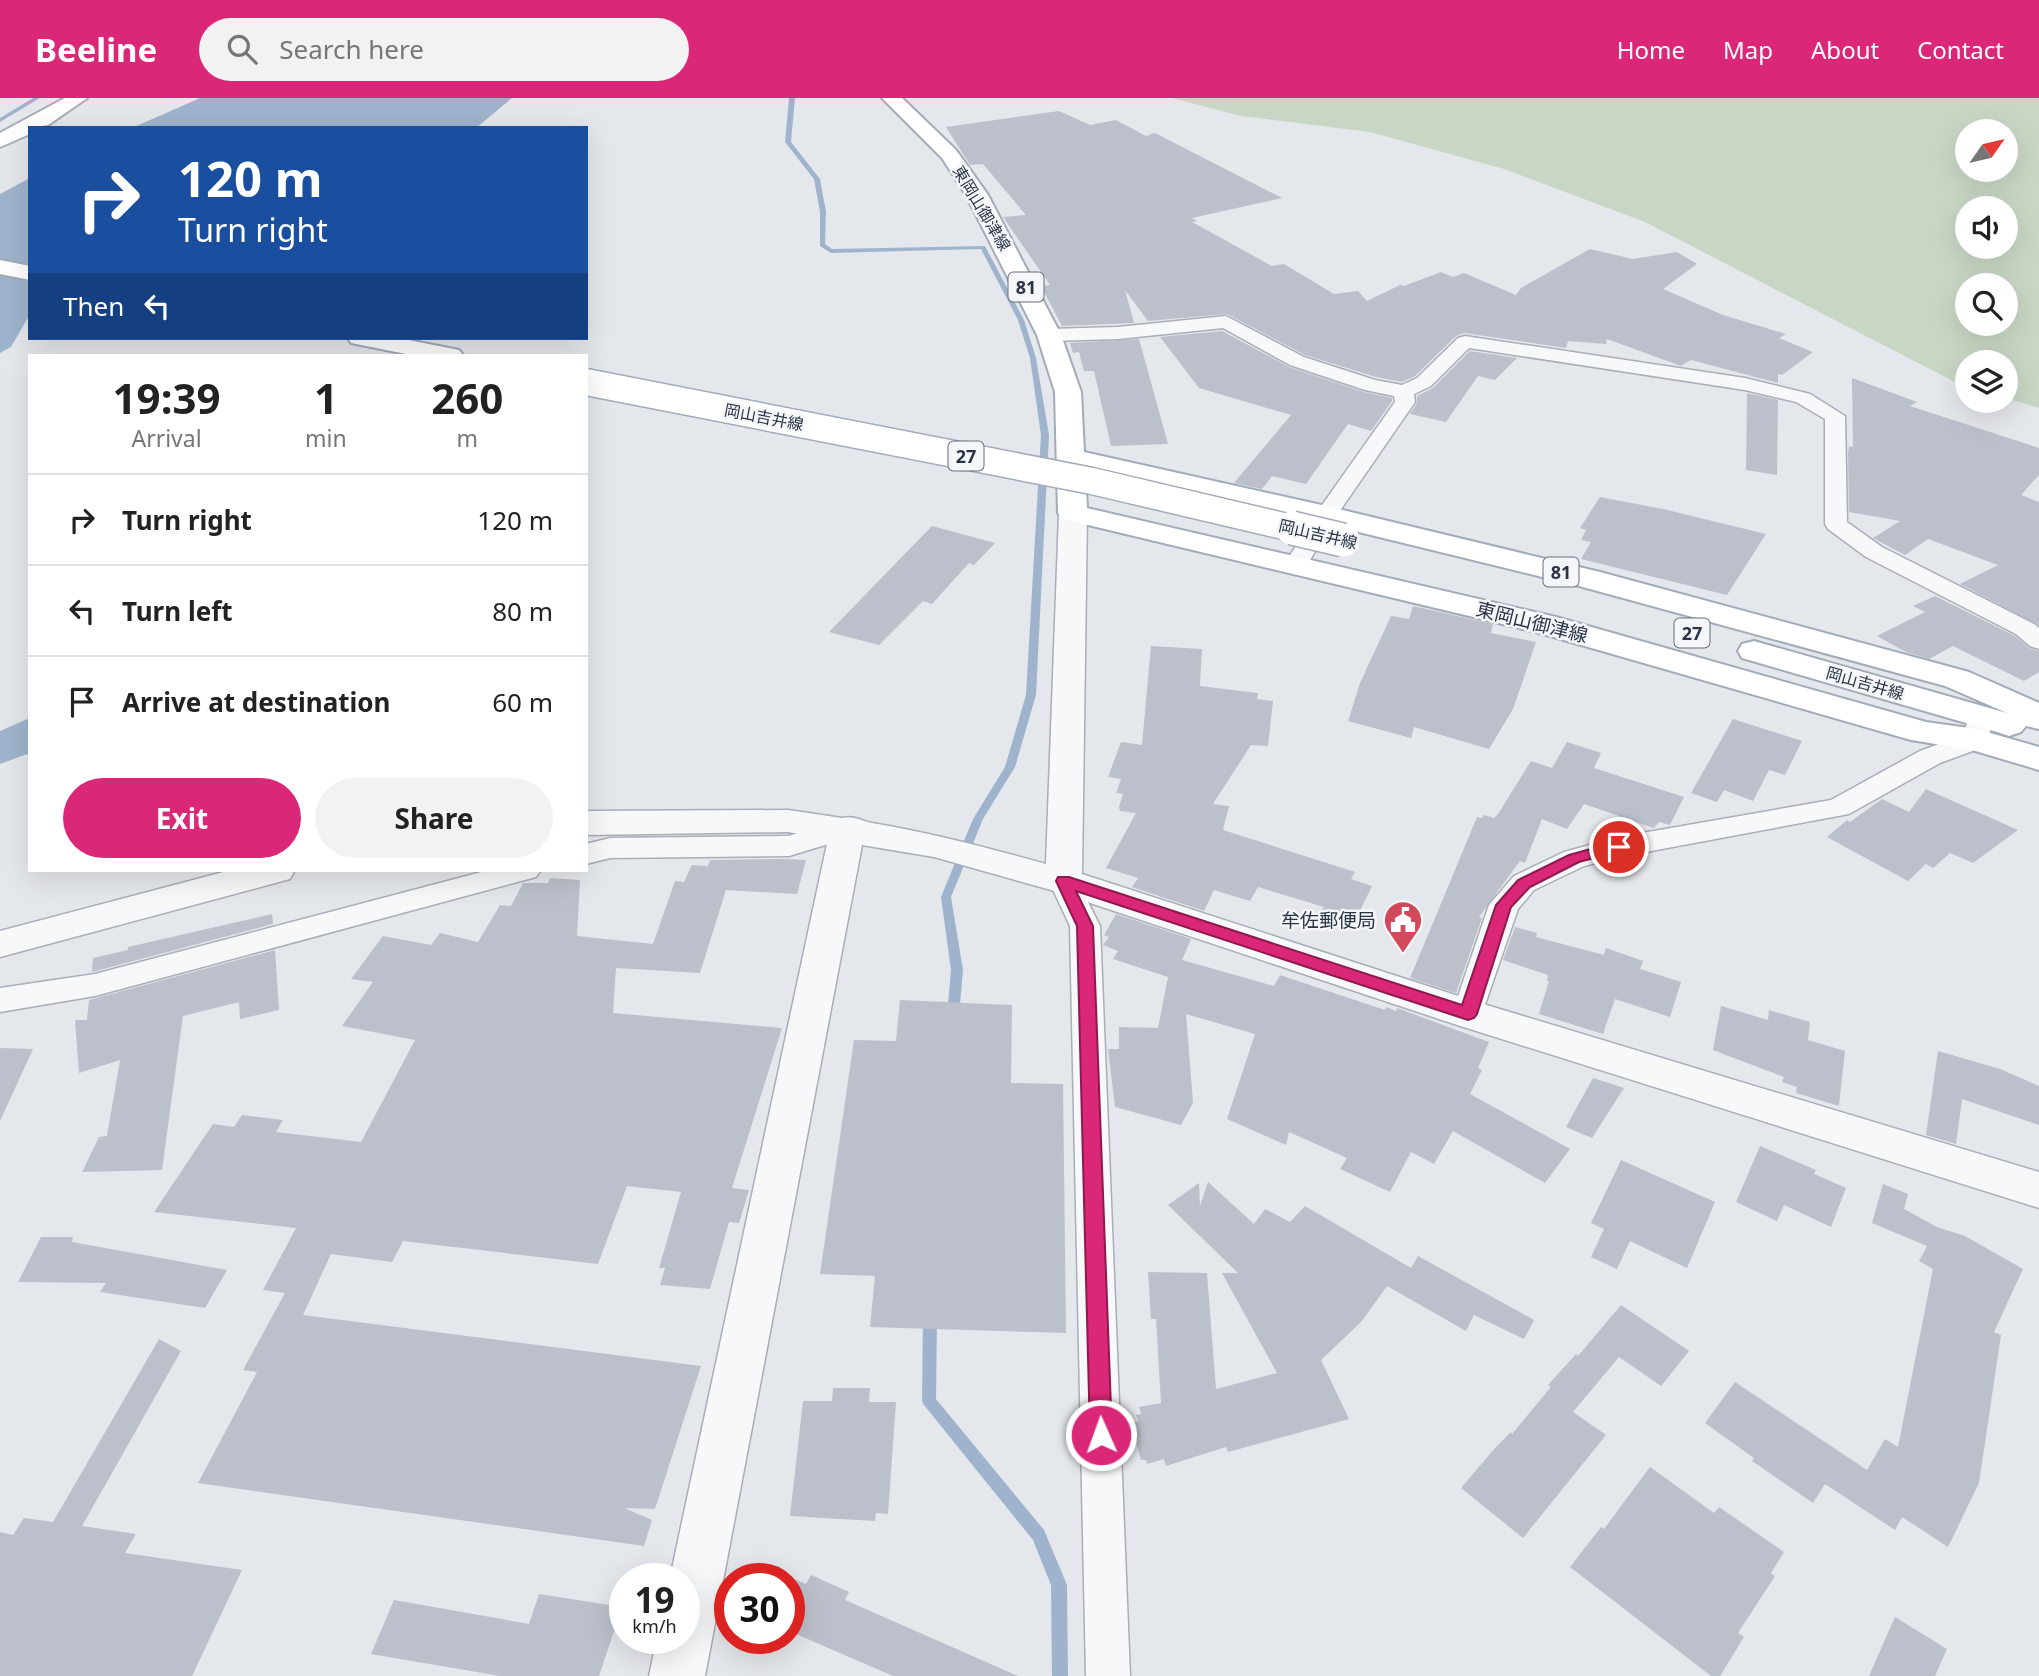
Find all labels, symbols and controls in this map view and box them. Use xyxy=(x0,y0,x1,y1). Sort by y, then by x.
search box xyxy=(199,18,689,81)
text: Beeline xyxy=(35,27,157,72)
icon: search xyxy=(223,30,261,68)
text: Search here xyxy=(279,31,424,67)
text: Home xyxy=(1617,33,1685,66)
text: Map xyxy=(1723,33,1773,66)
text: About xyxy=(1811,33,1879,66)
text: Contact xyxy=(1917,33,2004,66)
north arrow xyxy=(1955,119,2018,182)
map controls xyxy=(1955,119,2018,413)
text: 120 m xyxy=(178,145,323,211)
icon: right xyxy=(63,154,154,245)
street label: 東岡山御津線 xyxy=(948,161,1016,255)
button: sound xyxy=(1955,196,2018,259)
text: Turn right xyxy=(178,208,328,251)
road number: 81 xyxy=(1009,272,1044,302)
button: search xyxy=(1955,273,2018,336)
icon: left xyxy=(138,287,176,325)
text: Then xyxy=(63,288,124,324)
button: layers xyxy=(1955,350,2018,413)
text: 19:39 xyxy=(113,369,220,426)
text: 1 xyxy=(314,369,338,426)
text: 260 xyxy=(431,369,503,426)
street label: 岡山吉井線 xyxy=(723,399,805,435)
text: Arrival xyxy=(131,422,202,454)
text: min xyxy=(305,422,347,454)
text: m xyxy=(457,422,478,454)
road number: 27 xyxy=(948,442,984,470)
icon: right xyxy=(63,501,101,539)
text: Turn right xyxy=(122,502,252,538)
text: 120 m xyxy=(477,502,553,538)
street label: 岡山吉井線 xyxy=(1277,514,1359,554)
road number: 81 xyxy=(1544,558,1578,586)
icon: left xyxy=(63,592,101,630)
text: Turn left xyxy=(122,593,233,629)
text: 80 m xyxy=(492,593,553,629)
street label: 東岡山御津線 xyxy=(1474,596,1590,648)
road number: 27 xyxy=(1674,618,1710,648)
street label: 岡山吉井線 xyxy=(1824,661,1906,705)
icon: arrive xyxy=(63,683,101,721)
text: Arrive at destination xyxy=(122,684,391,720)
text: 60 m xyxy=(492,684,553,720)
button: Exit xyxy=(63,778,301,858)
button: Share xyxy=(315,778,553,858)
pin xyxy=(1589,817,1649,877)
icon: arrive xyxy=(1600,828,1638,866)
public building icon: 牟佐郵便局 xyxy=(1382,899,1424,954)
place label: 牟佐郵便局 xyxy=(1281,907,1376,933)
position arrow xyxy=(1064,1398,1138,1472)
speed limit sign: 30 xyxy=(714,1563,805,1654)
text: 19 xyxy=(634,1576,675,1623)
text: km/h xyxy=(632,1614,677,1638)

